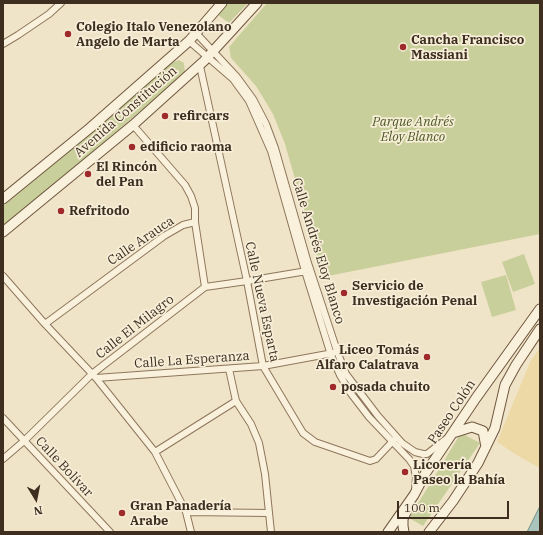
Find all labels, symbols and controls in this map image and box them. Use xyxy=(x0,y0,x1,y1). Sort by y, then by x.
place label: Colegio Italo Venezolano Angelo de Marta xyxy=(76,19,232,50)
marker: Colegio Italo Venezolano Angelo de Marta xyxy=(63,29,73,39)
place label: Cancha Francisco Massiani xyxy=(411,32,524,63)
marker: Cancha Francisco Massiani xyxy=(398,42,408,52)
street label: Avenida Constitución xyxy=(72,63,180,161)
place label: refircars xyxy=(173,108,229,124)
marker: refircars xyxy=(160,111,170,121)
park label: Parque Andrés Eloy Blanco xyxy=(372,114,454,145)
place label: edificio raoma xyxy=(140,139,232,155)
marker: edificio raoma xyxy=(127,142,137,152)
place label: El Rincón del Pan xyxy=(96,159,157,190)
marker: El Rincón del Pan xyxy=(83,169,93,179)
street label: Calle Andrés Eloy Blanco xyxy=(288,176,348,326)
place label: Refritodo xyxy=(69,203,130,219)
marker: Refritodo xyxy=(56,206,66,216)
street label: Calle Arauca xyxy=(105,213,177,269)
street label: Calle Nueva Esparta xyxy=(242,240,282,364)
place label: Servicio de Investigación Penal xyxy=(352,278,477,309)
marker: Servicio de Investigación Penal xyxy=(339,288,349,298)
street label: Calle El Milagro xyxy=(93,292,177,362)
place label: Liceo Tomás Alfaro Calatrava xyxy=(316,342,419,373)
street label: Calle La Esperanza xyxy=(134,348,250,372)
marker: Liceo Tomás Alfaro Calatrava xyxy=(422,352,432,362)
street label: Paseo Colón xyxy=(425,377,479,447)
place label: posada chuito xyxy=(341,379,430,395)
marker: posada chuito xyxy=(328,382,338,392)
street label: Calle Bolívar xyxy=(32,434,96,500)
place label: Licorería Paseo la Bahía xyxy=(413,457,505,488)
marker: Licorería Paseo la Bahía xyxy=(400,467,410,477)
north arrow xyxy=(16,479,56,519)
scale bar xyxy=(399,493,511,519)
place label: Gran Panadería Arabe xyxy=(130,498,231,529)
text: 100 m xyxy=(404,500,440,515)
text: N xyxy=(33,503,44,518)
marker: Gran Panadería Arabe xyxy=(117,508,127,518)

